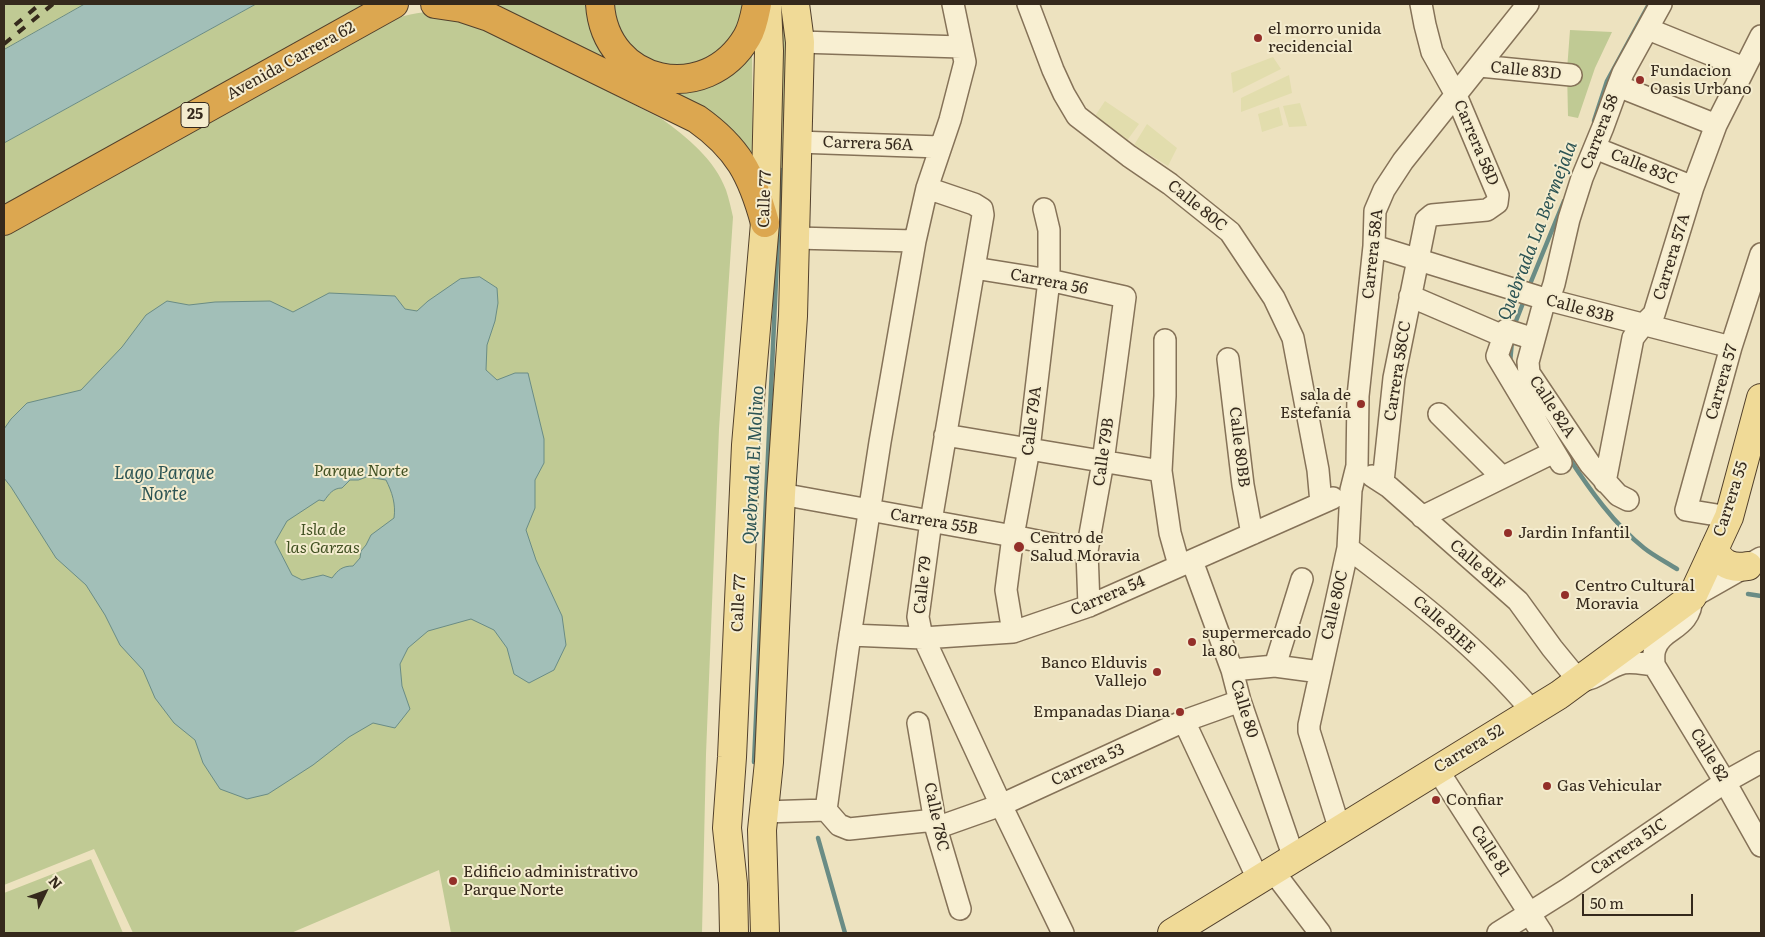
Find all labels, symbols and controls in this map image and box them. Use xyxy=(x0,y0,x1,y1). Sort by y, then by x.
street label: Avenida Carrera 62 xyxy=(223,18,359,104)
place label: el morro unida recidencial xyxy=(1268,19,1381,57)
marker: el morro unida recidencial xyxy=(1252,32,1264,44)
street label: Calle 83D xyxy=(1489,58,1563,84)
place label: Fundacion Oasis Urbano xyxy=(1650,61,1752,99)
marker: Fundacion Oasis Urbano xyxy=(1634,74,1646,86)
street label: Carrera 58 xyxy=(1577,92,1623,172)
street label: Carrera 58D xyxy=(1449,97,1503,189)
road number: 25 xyxy=(181,102,209,128)
street label: Carrera 56A xyxy=(822,133,914,155)
water label: Quebrada La Bermejala xyxy=(1494,138,1582,324)
street label: Calle 83C xyxy=(1608,145,1680,189)
street label: Calle 77 xyxy=(754,170,776,228)
street label: Calle 80C xyxy=(1163,176,1231,236)
street label: Carrera 58A xyxy=(1359,208,1387,300)
street label: Carrera 57A xyxy=(1650,211,1694,303)
street label: Carrera 56 xyxy=(1009,265,1089,299)
street label: Calle 83B xyxy=(1544,291,1616,327)
street label: Carrera 58CC xyxy=(1381,320,1415,422)
street label: Carrera 57 xyxy=(1702,342,1742,422)
street label: Calle 82A xyxy=(1525,372,1579,442)
water label: Quebrada El Molino xyxy=(739,385,769,545)
street label: Calle 79A xyxy=(1018,385,1046,457)
place label: sala de Estefanía xyxy=(1280,385,1351,423)
marker: sala de Estefanía xyxy=(1355,398,1367,410)
street label: Calle 80BB xyxy=(1225,406,1253,488)
street label: Calle 79B xyxy=(1090,417,1118,487)
street label: Carrera 55 xyxy=(1710,459,1752,539)
park label: Parque Norte xyxy=(314,461,408,481)
water label: Lago Parque Norte xyxy=(114,463,214,506)
street label: Carrera 55B xyxy=(889,505,979,539)
park label: Isla de las Garzas xyxy=(286,520,360,558)
place label: Jardin Infantil xyxy=(1518,523,1630,543)
marker: Jardin Infantil xyxy=(1502,527,1514,539)
place label: Centro de Salud Moravia xyxy=(1030,528,1140,566)
street label: Calle 81F xyxy=(1445,536,1509,594)
marker: Centro de Salud Moravia xyxy=(1012,540,1026,554)
street label: Calle 79 xyxy=(910,555,936,615)
street label: Calle 80C xyxy=(1318,568,1352,642)
street label: Carrera 54 xyxy=(1068,572,1148,620)
street label: Calle 77 xyxy=(728,574,750,632)
place label: Centro Cultural Moravia xyxy=(1575,576,1695,614)
marker: Centro Cultural Moravia xyxy=(1559,589,1571,601)
street label: Calle 81EE xyxy=(1409,592,1479,658)
place label: supermercado la 80 xyxy=(1202,623,1311,661)
marker: supermercado la 80 xyxy=(1186,636,1198,648)
place label: Banco Elduvis Vallejo xyxy=(1040,653,1147,691)
marker: Banco Elduvis Vallejo xyxy=(1151,666,1163,678)
street label: Calle 80 xyxy=(1226,678,1262,740)
place label: Empanadas Diana xyxy=(1033,702,1170,722)
marker: Empanadas Diana xyxy=(1174,706,1186,718)
street label: Carrera 52 xyxy=(1431,721,1507,777)
street label: Calle 82 xyxy=(1686,725,1732,785)
street label: Carrera 53 xyxy=(1048,740,1128,790)
place label: Gas Vehicular xyxy=(1557,776,1662,796)
marker: Gas Vehicular xyxy=(1541,780,1553,792)
street label: Calle 78C xyxy=(919,781,953,853)
place label: Confiar xyxy=(1446,790,1503,810)
marker: Confiar xyxy=(1430,794,1442,806)
street label: Carrera 51C xyxy=(1587,814,1671,880)
street label: Calle 81 xyxy=(1466,822,1514,880)
place label: Edificio administrativo Parque Norte xyxy=(463,862,638,900)
north arrow xyxy=(20,867,70,917)
text: N xyxy=(45,871,68,893)
marker: Edificio administrativo Parque Norte xyxy=(447,875,459,887)
scale bar xyxy=(1585,884,1696,916)
text: 50 m xyxy=(1590,891,1624,914)

